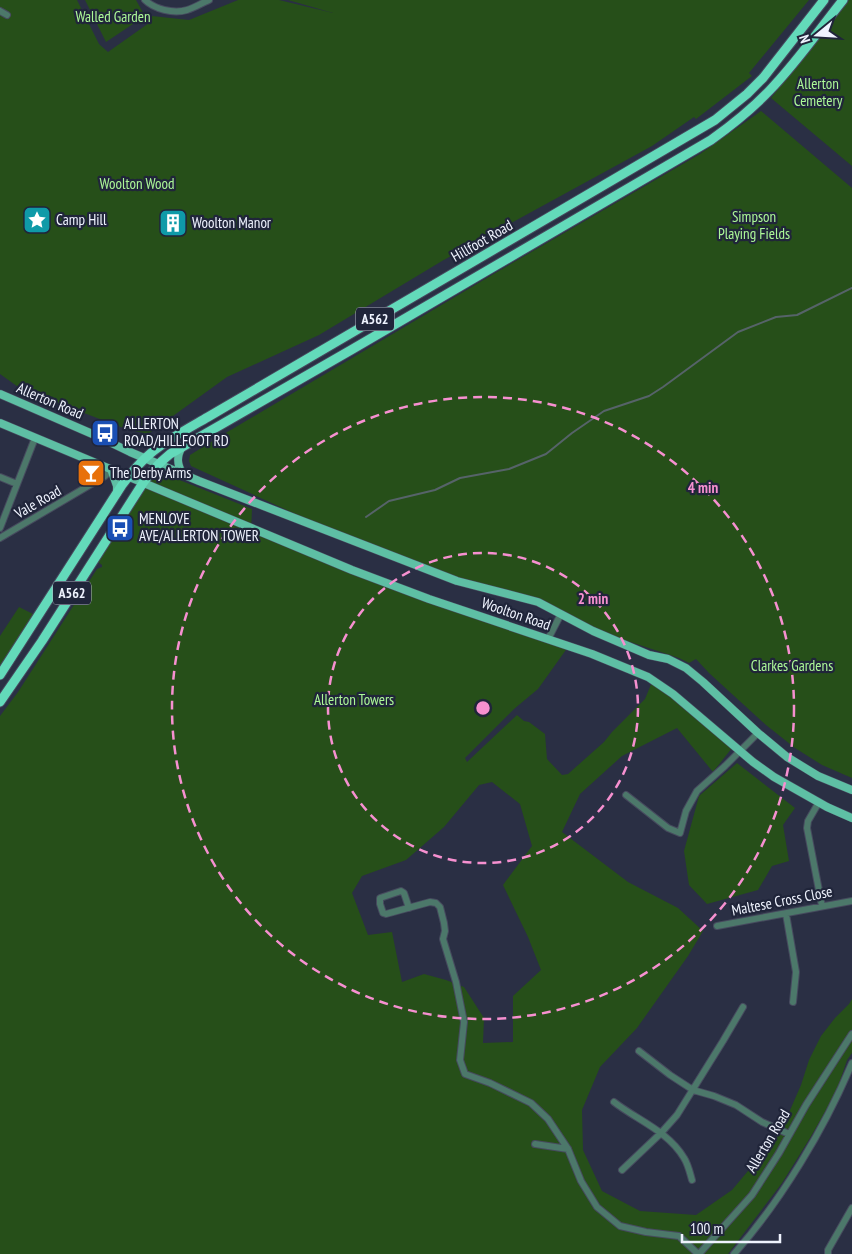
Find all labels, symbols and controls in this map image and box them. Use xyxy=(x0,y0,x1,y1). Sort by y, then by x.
park label: Walled Garden xyxy=(75,7,151,26)
north arrow xyxy=(792,10,842,60)
text: N xyxy=(795,33,814,45)
park label: Allerton Cemetery xyxy=(794,74,843,110)
park label: Woolton Wood xyxy=(99,174,175,193)
place icon: Camp Hill xyxy=(22,205,52,235)
park label: Simpson Playing Fields xyxy=(718,207,790,243)
building icon: Woolton Manor xyxy=(158,208,188,238)
place label: Camp Hill xyxy=(56,210,107,229)
place label: Woolton Manor xyxy=(192,213,272,232)
street label: Hillfoot Road xyxy=(448,215,516,266)
road number: A562 xyxy=(356,308,394,330)
street label: Allerton Road xyxy=(14,378,86,423)
place label: ALLERTON ROAD/HILLFOOT RD xyxy=(124,414,229,450)
bus stop icon: ALLERTON ROAD/HILLFOOT RD xyxy=(90,418,120,448)
bar icon: The Derby Arms xyxy=(76,458,106,488)
place label: The Derby Arms xyxy=(110,463,191,482)
text: 4 min xyxy=(688,478,718,497)
street label: Vale Road xyxy=(10,481,64,523)
place label: MENLOVE AVE/ALLERTON TOWER xyxy=(139,509,259,545)
bus stop icon: MENLOVE AVE/ALLERTON TOWER xyxy=(105,513,135,543)
road number: A562 xyxy=(53,582,91,604)
text: 2 min xyxy=(578,589,608,608)
street label: Woolton Road xyxy=(479,593,553,634)
park label: Clarkes Gardens xyxy=(751,656,833,675)
park label: Allerton Towers xyxy=(314,690,394,709)
centre of rings xyxy=(474,699,492,717)
street label: Maltese Cross Close xyxy=(730,881,834,920)
street label: Allerton Road xyxy=(741,1106,794,1176)
scale bar xyxy=(682,1212,780,1244)
text: 100 m xyxy=(690,1219,723,1238)

